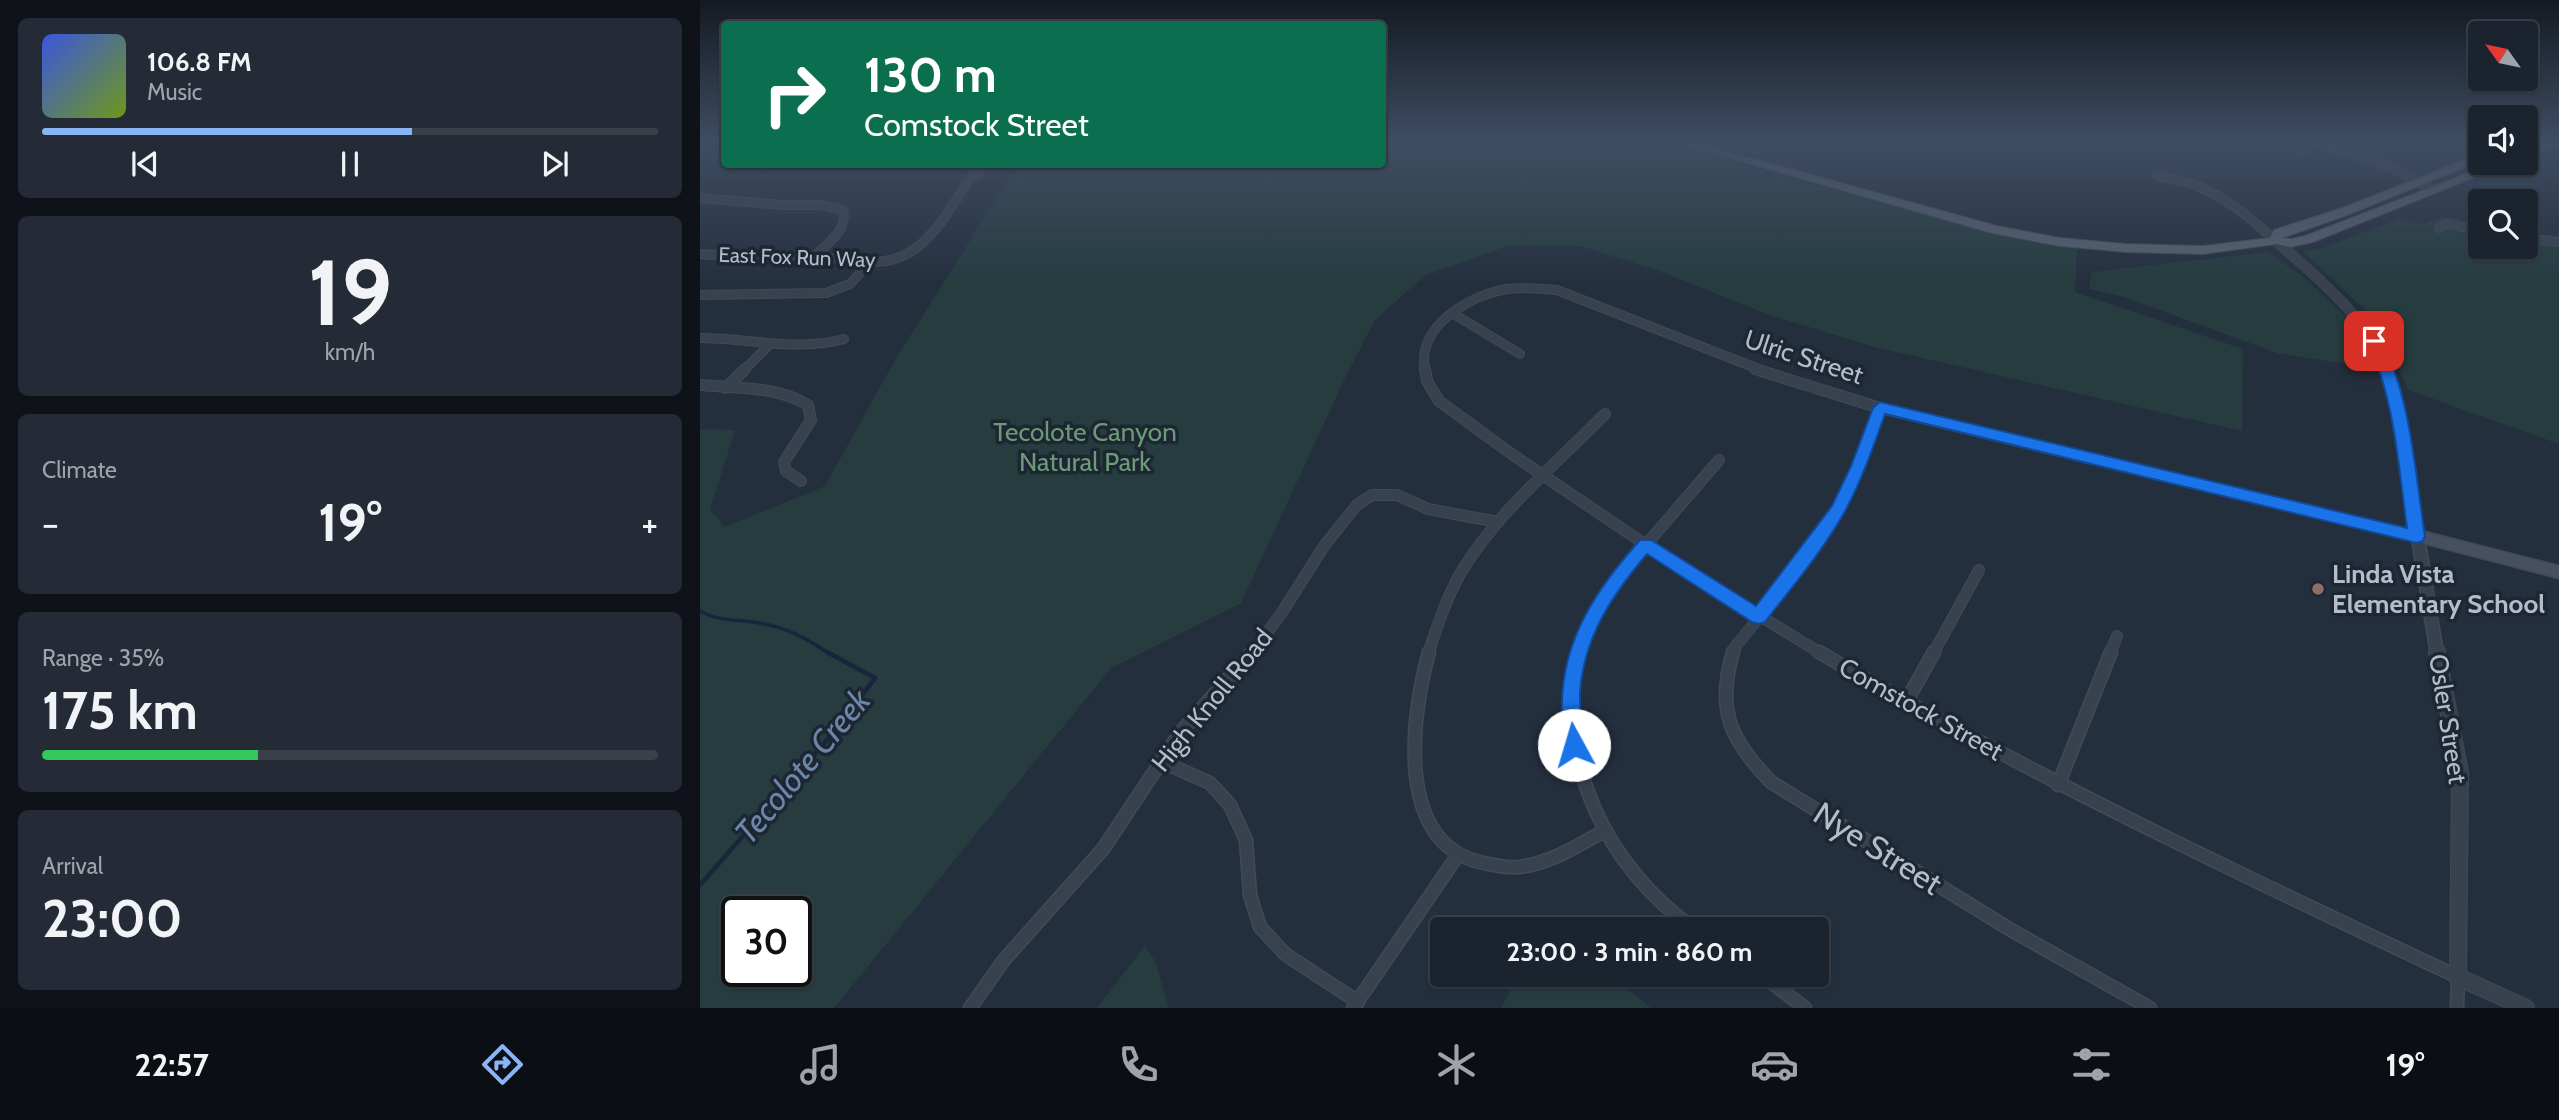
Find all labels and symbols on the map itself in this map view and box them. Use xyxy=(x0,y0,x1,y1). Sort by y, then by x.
north arrow xyxy=(2468,21,2538,91)
street label: East Fox Run Way xyxy=(718,242,876,272)
pin xyxy=(2344,311,2404,371)
street label: Ulric Street xyxy=(1741,323,1868,391)
park label: Tecolote Canyon Natural Park xyxy=(993,416,1177,478)
place label: Linda Vista Elementary School xyxy=(2332,558,2545,620)
marker: Linda Vista Elementary School xyxy=(2310,581,2326,597)
street label: High Knoll Road xyxy=(1145,622,1279,778)
street label: Comstock Street xyxy=(1833,651,2009,767)
street label: Osler Street xyxy=(2422,652,2474,786)
water label: Tecolote Creek xyxy=(726,680,879,851)
position arrow xyxy=(1537,708,1611,782)
street label: Nye Street xyxy=(1807,793,1950,903)
speed limit sign: 30 xyxy=(721,896,812,987)

